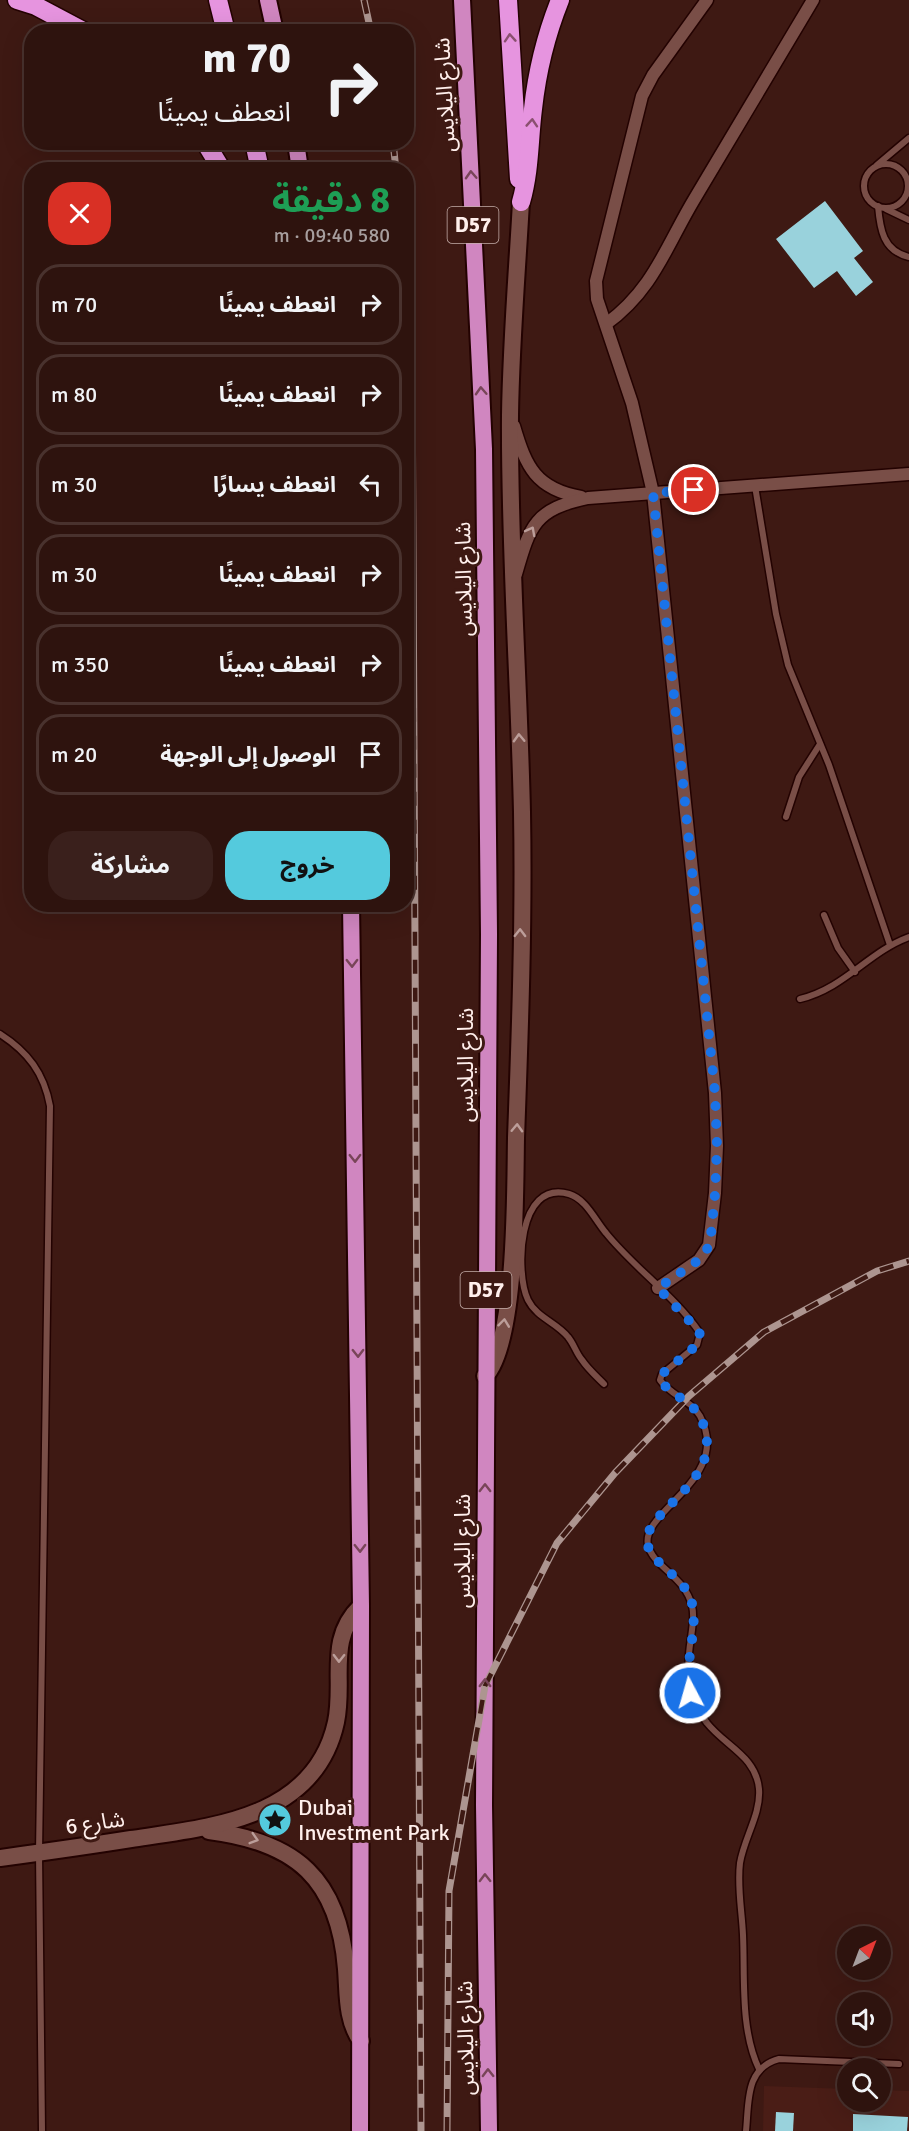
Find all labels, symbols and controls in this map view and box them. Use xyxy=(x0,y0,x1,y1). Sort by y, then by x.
text: 70 m xyxy=(202,33,291,84)
one-way arrow xyxy=(504,34,517,43)
street label: شارع اليلايس xyxy=(428,37,464,153)
icon: right xyxy=(312,48,390,126)
text: انعطف يمينًا xyxy=(158,96,291,129)
one-way arrow xyxy=(525,119,538,128)
one-way arrow xyxy=(464,171,477,180)
text: 8 دقيقة xyxy=(272,178,390,223)
button: close xyxy=(48,182,111,245)
road number: D57 xyxy=(448,207,498,243)
text: 580 m · 09:40 xyxy=(274,223,390,248)
icon: right xyxy=(354,288,387,321)
text: 70 m xyxy=(51,291,97,318)
text: انعطف يمينًا xyxy=(219,291,336,318)
icon: right xyxy=(354,378,387,411)
text: 80 m xyxy=(51,381,97,408)
text: انعطف يمينًا xyxy=(219,381,336,408)
one-way arrow xyxy=(475,386,487,395)
pin xyxy=(668,464,719,515)
icon: left xyxy=(354,468,387,501)
text: 30 m xyxy=(51,471,97,498)
text: انعطف يسارًا xyxy=(213,471,336,498)
icon: arrive xyxy=(677,473,710,506)
street label: شارع اليلايس xyxy=(449,521,481,636)
one-way arrow xyxy=(523,526,535,537)
icon: right xyxy=(354,558,387,591)
text: 30 m xyxy=(51,561,97,588)
text: انعطف يمينًا xyxy=(219,561,336,588)
icon: right xyxy=(354,648,387,681)
text: 350 m xyxy=(51,651,109,678)
text: انعطف يمينًا xyxy=(219,651,336,678)
one-way arrow xyxy=(512,734,525,743)
icon: arrive xyxy=(354,738,387,771)
text: 20 m xyxy=(51,741,97,768)
text: الوصول إلى الوجهة xyxy=(160,741,336,768)
button: مشاركة xyxy=(48,831,213,900)
button: خروج xyxy=(225,831,390,900)
one-way arrow xyxy=(514,929,527,938)
one-way arrow xyxy=(346,958,358,967)
street label: شارع اليلايس xyxy=(452,1008,482,1122)
one-way arrow xyxy=(510,1124,523,1133)
one-way arrow xyxy=(349,1153,361,1162)
road number: D57 xyxy=(460,1272,512,1308)
one-way arrow xyxy=(498,1318,510,1327)
one-way arrow xyxy=(351,1348,364,1357)
one-way arrow xyxy=(479,1483,491,1492)
street label: شارع اليلايس xyxy=(449,1494,479,1608)
one-way arrow xyxy=(354,1543,366,1552)
one-way arrow xyxy=(333,1653,346,1662)
position arrow xyxy=(658,1661,722,1725)
one-way arrow xyxy=(479,1678,491,1687)
place label: Dubai Investment Park xyxy=(298,1794,450,1846)
place icon: Dubai Investment Park xyxy=(257,1802,293,1838)
street label: شارع 6 xyxy=(64,1805,127,1843)
one-way arrow xyxy=(248,1832,259,1844)
one-way arrow xyxy=(479,1873,491,1882)
north arrow xyxy=(837,1926,891,1980)
map controls xyxy=(837,1926,891,2112)
street label: شارع اليلايس xyxy=(451,1980,483,2095)
button: sound xyxy=(837,1992,891,2046)
button: search xyxy=(837,2058,891,2112)
one-way arrow xyxy=(482,2068,494,2077)

